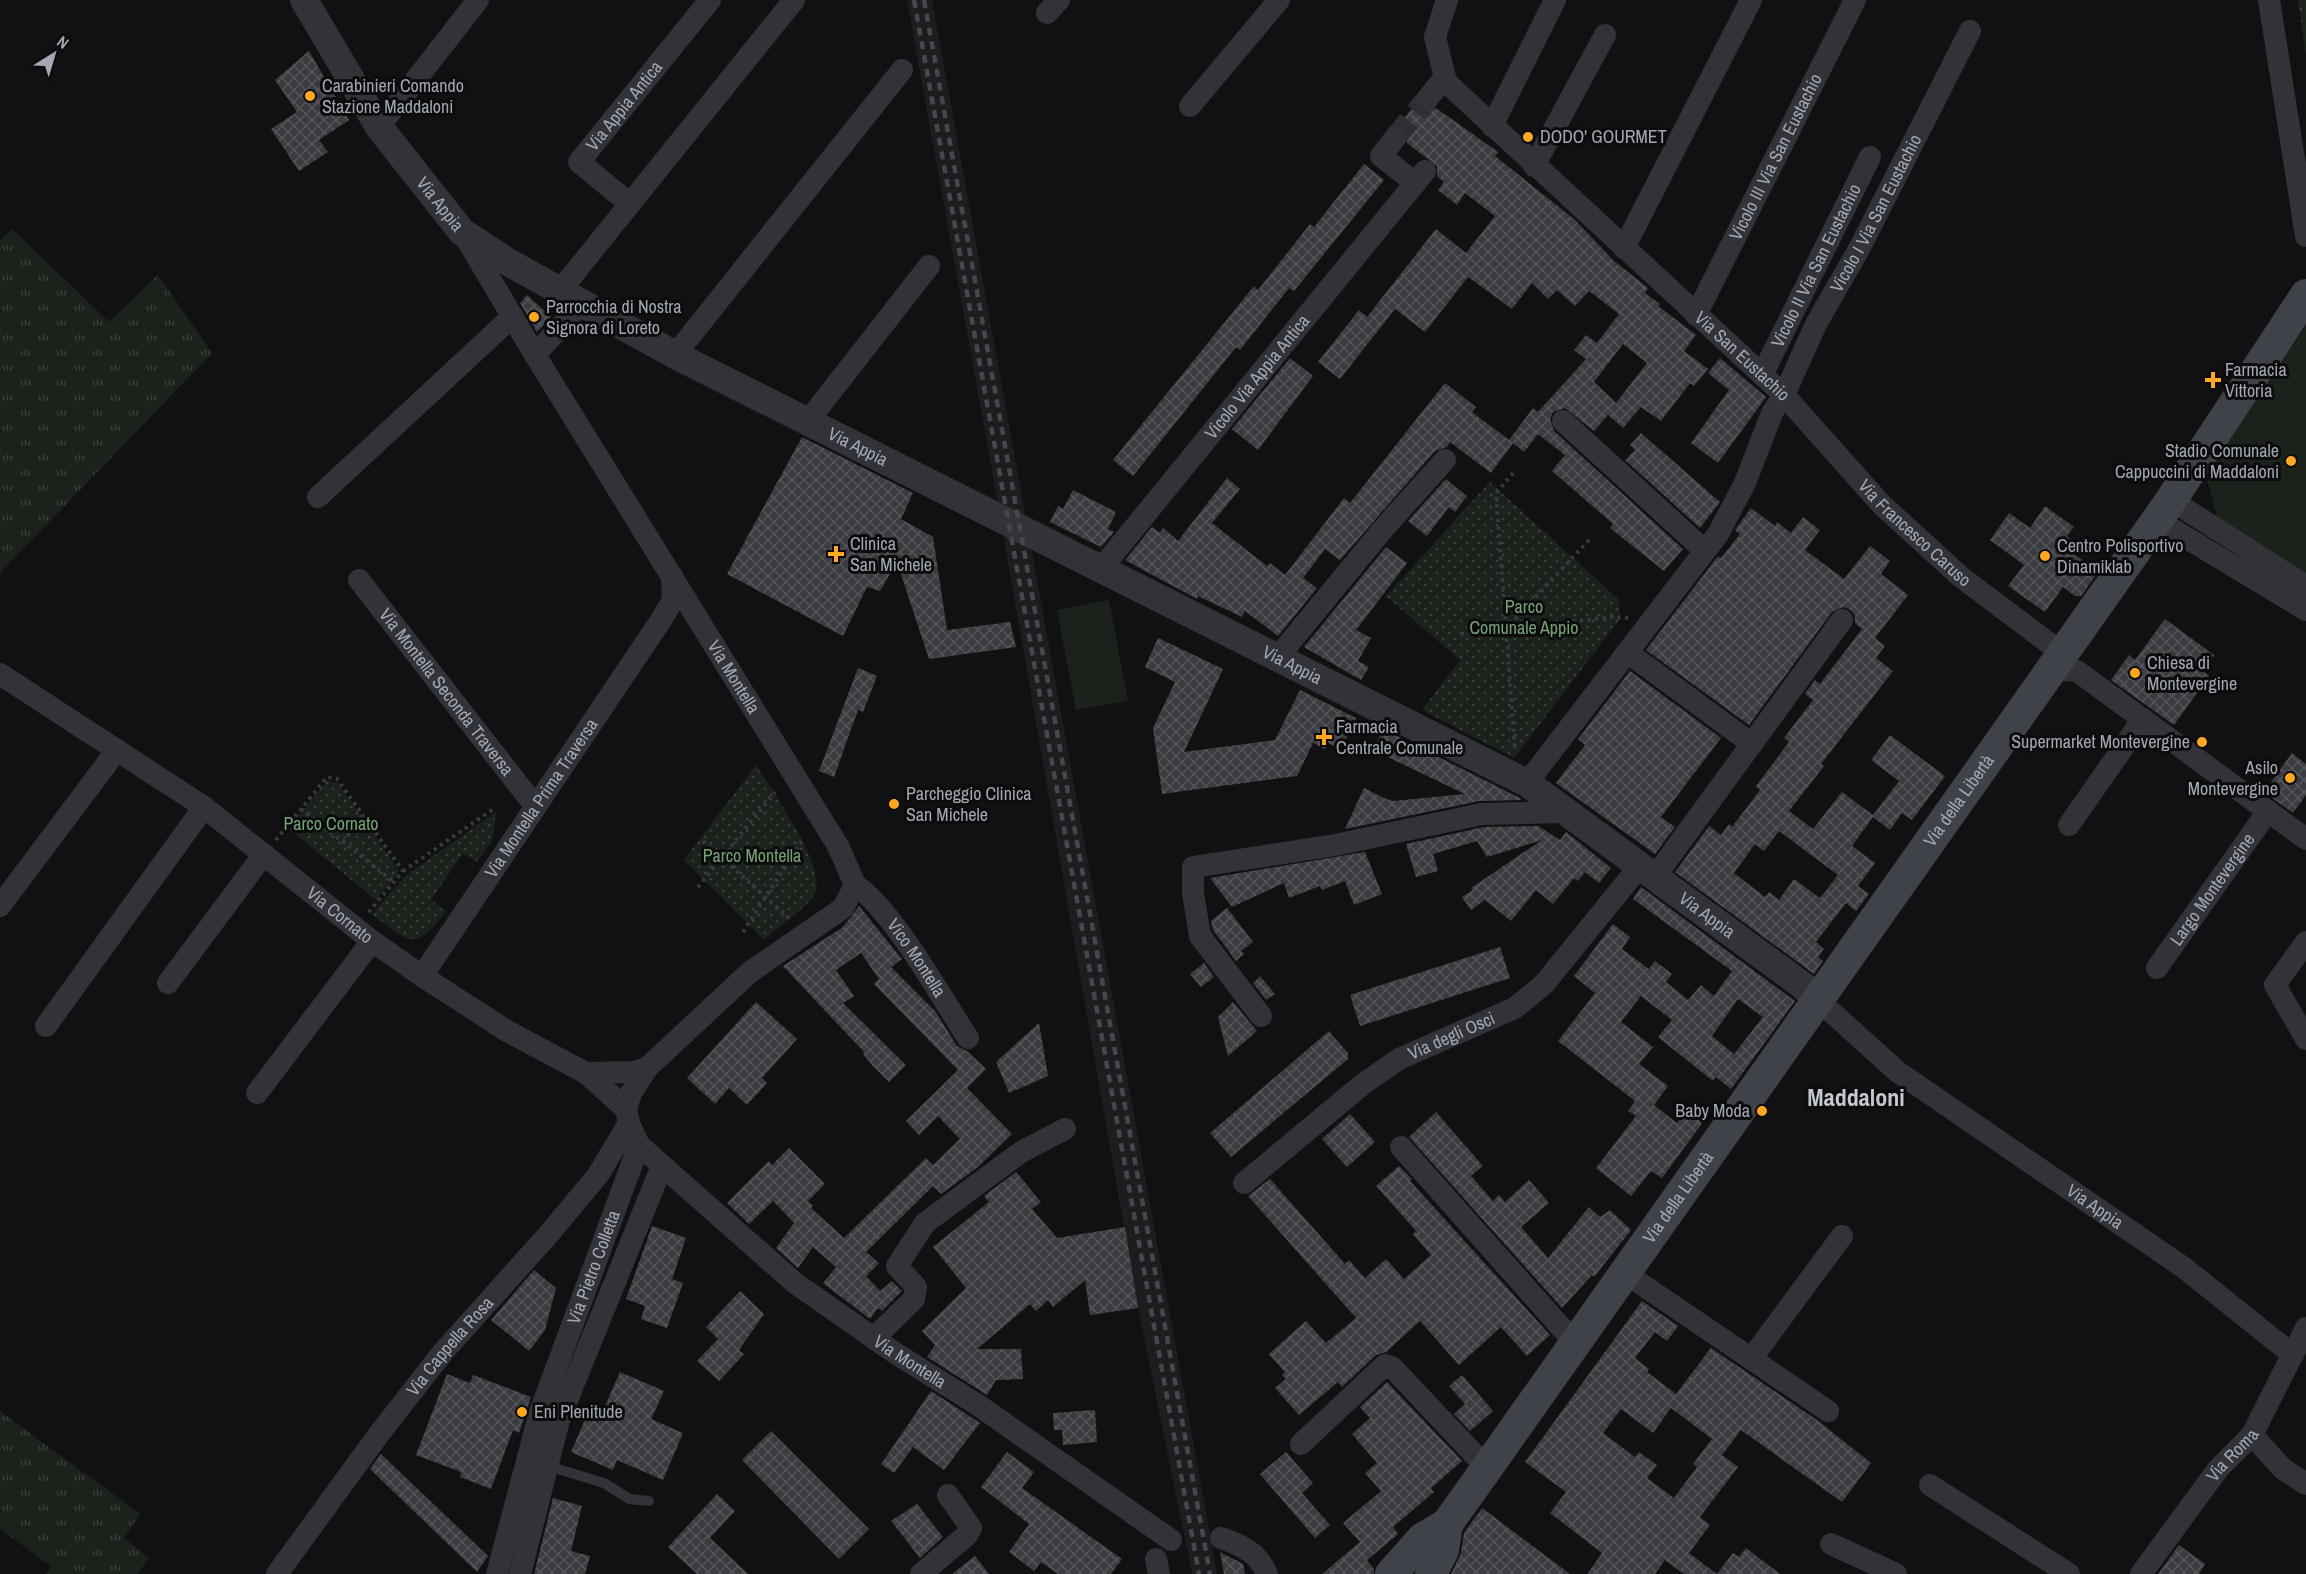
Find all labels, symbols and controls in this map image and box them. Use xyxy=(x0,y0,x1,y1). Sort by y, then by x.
north arrow xyxy=(24,24,84,84)
text: N xyxy=(53,30,73,54)
street label: Via Appia Antica xyxy=(580,55,668,156)
street label: Vicolo III Via San Eustachio xyxy=(1723,69,1828,244)
place label: Carabinieri Comando Stazione Maddaloni xyxy=(322,73,464,119)
marker: Carabinieri Comando Stazione Maddaloni xyxy=(303,89,317,103)
place label: DODO' GOURMET xyxy=(1540,124,1667,149)
marker: DODO' GOURMET xyxy=(1521,130,1535,144)
street label: Vicolo I Via San Eustachio xyxy=(1824,130,1927,297)
street label: Via Appia xyxy=(411,171,470,237)
street label: Vicolo II Via San Eustachio xyxy=(1765,180,1867,351)
place label: Parrocchia di Nostra Signora di Loreto xyxy=(546,294,681,340)
street label: Via San Eustachio xyxy=(1689,305,1797,406)
street label: Vicolo Via Appia Antica xyxy=(1199,309,1315,444)
marker: Parrocchia di Nostra Signora di Loreto xyxy=(527,310,541,324)
place label: Farmacia Vittoria xyxy=(2225,357,2287,403)
marker: Farmacia Vittoria xyxy=(2206,373,2220,387)
street label: Via Appia xyxy=(824,421,892,472)
place label: Stadio Comunale Cappuccini di Maddaloni xyxy=(2115,438,2279,484)
marker: Stadio Comunale Cappuccini di Maddaloni xyxy=(2284,454,2298,468)
street label: Via Francesco Caruso xyxy=(1853,474,1976,592)
place label: Clinica San Michele xyxy=(850,531,932,577)
place label: Centro Polisportivo Dinamiklab xyxy=(2057,533,2183,579)
marker: Clinica San Michele xyxy=(827,545,845,563)
marker: Centro Polisportivo Dinamiklab xyxy=(2038,549,2052,563)
park label: Parco Comunale Appio xyxy=(1469,594,1579,640)
street label: Via Montella Seconda Traversa xyxy=(374,603,520,781)
street label: Via Montella xyxy=(702,635,766,718)
street label: Via Appia xyxy=(1258,639,1326,690)
place label: Chiesa di Montevergine xyxy=(2147,650,2237,696)
marker: Chiesa di Montevergine xyxy=(2128,666,2142,680)
street label: Via Montella Prima Traversa xyxy=(478,713,603,883)
place label: Farmacia Centrale Comunale xyxy=(1336,714,1463,760)
place label: Supermarket Montevergine xyxy=(2011,729,2190,754)
marker: Farmacia Centrale Comunale xyxy=(1317,730,1331,744)
marker: Supermarket Montevergine xyxy=(2195,735,2209,749)
street label: Via della Libertà xyxy=(1917,749,2000,851)
place label: Asilo Montevergine xyxy=(2188,755,2278,801)
marker: Asilo Montevergine xyxy=(2283,771,2297,785)
place label: Parcheggio Clinica San Michele xyxy=(906,781,1032,827)
marker: Parcheggio Clinica San Michele xyxy=(887,797,901,811)
park label: Parco Cornato xyxy=(283,811,379,836)
street label: Largo Montevergine xyxy=(2164,828,2260,951)
park label: Parco Montella xyxy=(703,843,801,868)
street label: Via Cornato xyxy=(301,880,378,949)
street label: Via Appia xyxy=(1674,886,1740,944)
street label: Vico Montella xyxy=(881,913,952,1002)
street label: Via degli Osci xyxy=(1404,1005,1499,1066)
district label: Maddaloni xyxy=(1807,1081,1905,1113)
place label: Baby Moda xyxy=(1675,1098,1750,1123)
marker: Baby Moda xyxy=(1755,1104,1769,1118)
street label: Via della Libertà xyxy=(1637,1146,1719,1248)
street label: Via Appia xyxy=(2062,1178,2128,1235)
street label: Via Pietro Colletta xyxy=(561,1207,626,1328)
street label: Via Cappella Rosa xyxy=(400,1291,499,1401)
street label: Via Montella xyxy=(869,1329,951,1394)
place label: Eni Plenitude xyxy=(534,1399,623,1424)
marker: Eni Plenitude xyxy=(515,1405,529,1419)
street label: Via Roma xyxy=(2200,1425,2265,1487)

